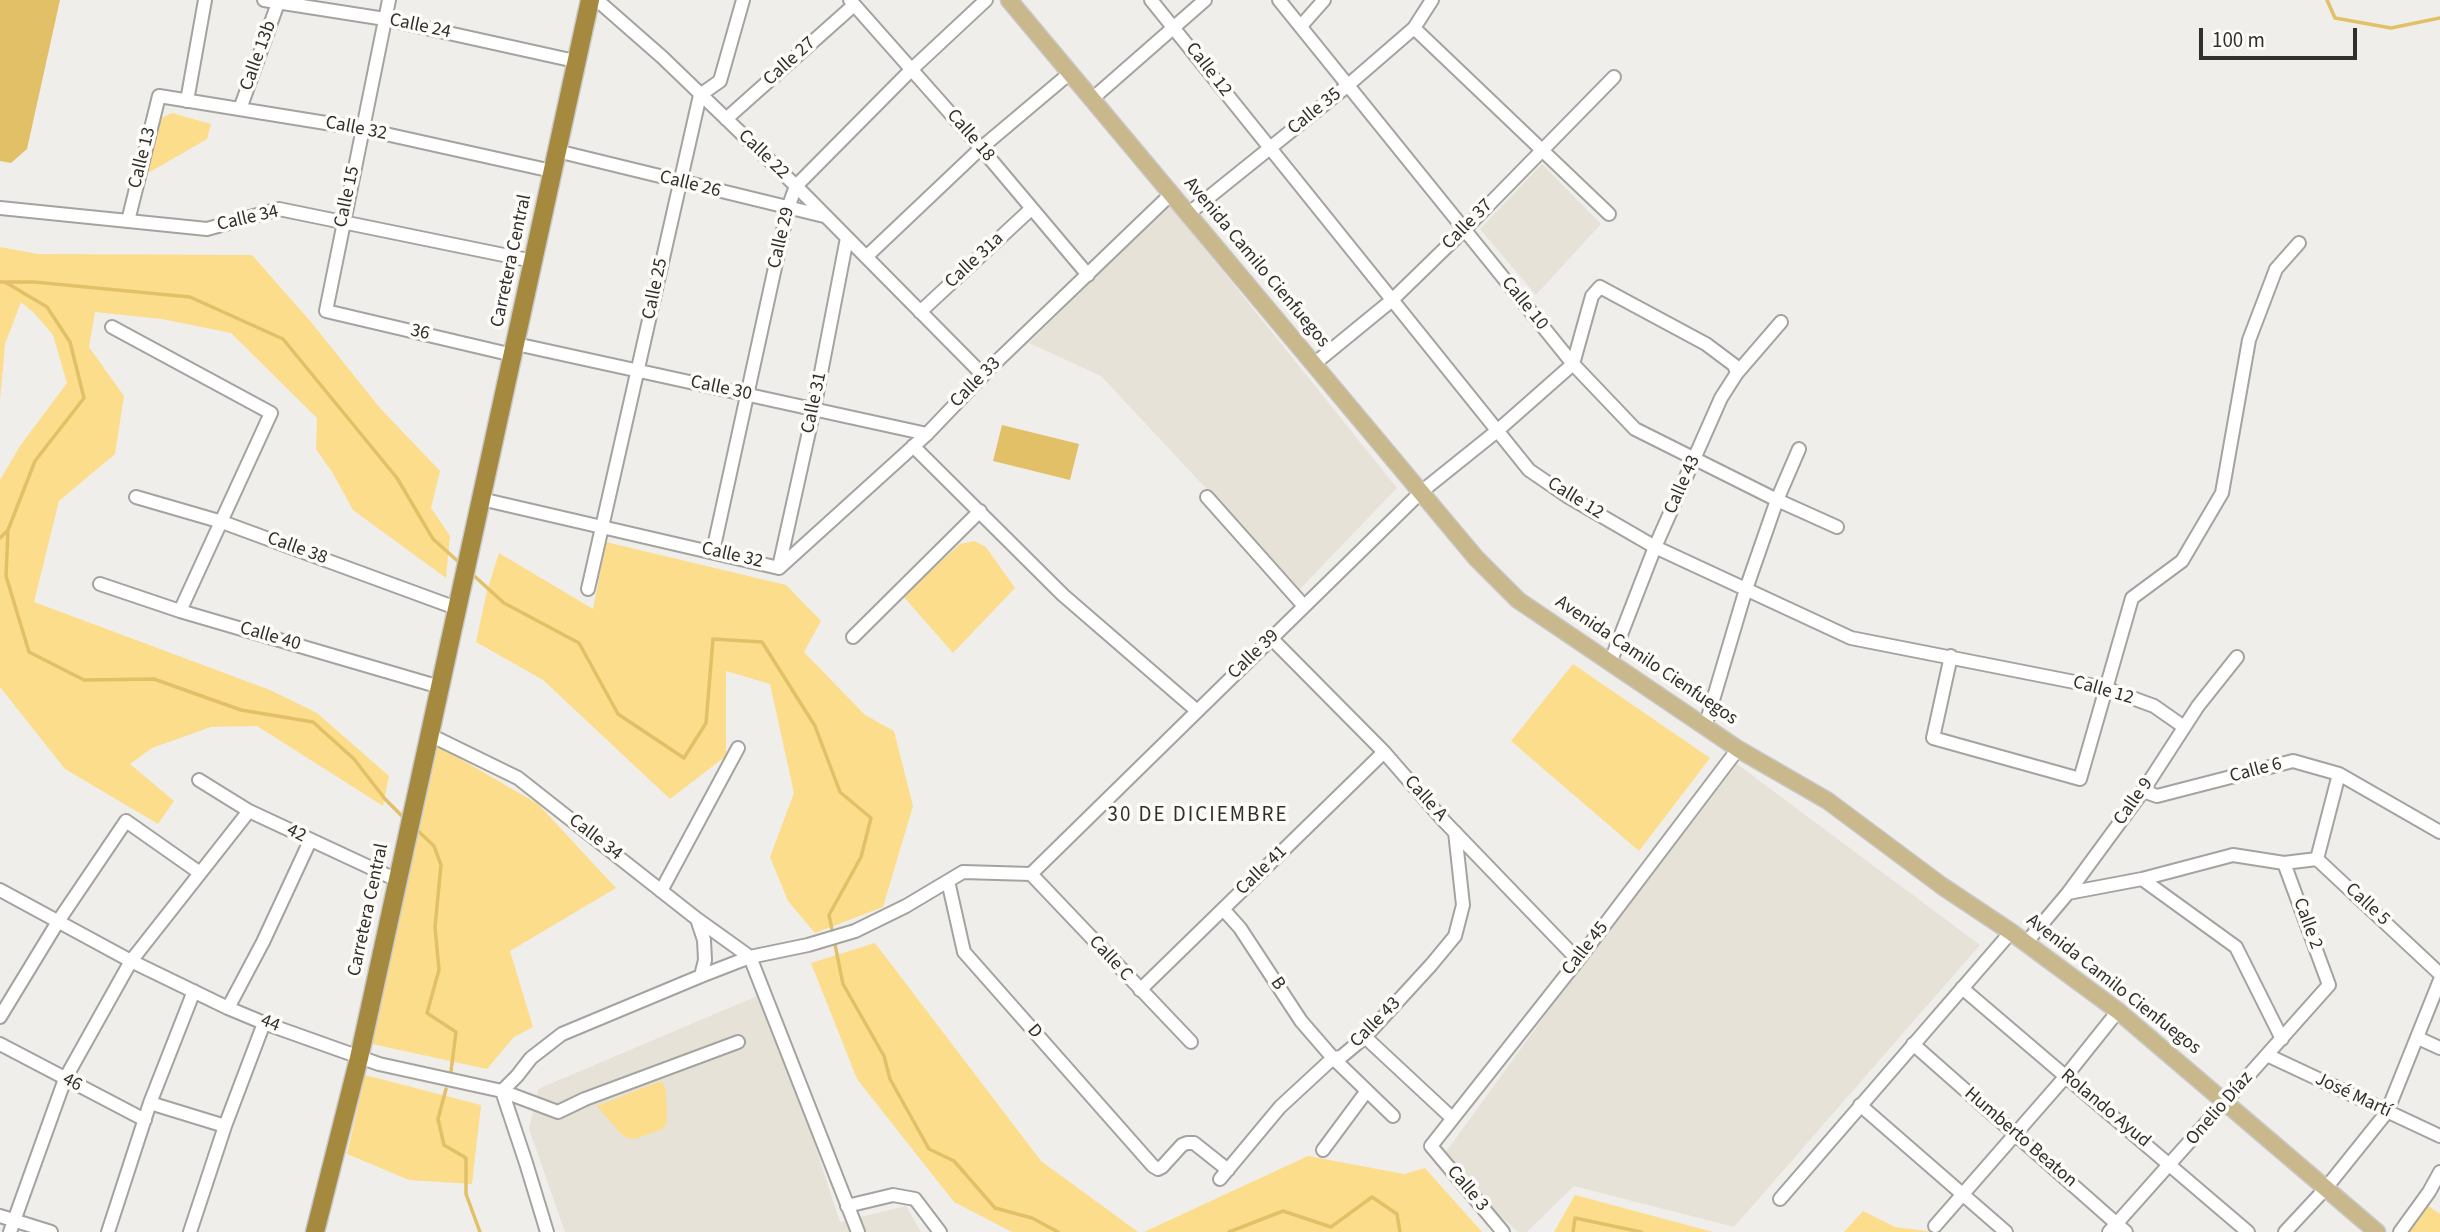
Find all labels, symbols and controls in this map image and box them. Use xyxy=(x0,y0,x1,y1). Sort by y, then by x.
street label: Calle 24 xyxy=(387,9,453,45)
scale bar xyxy=(2202,14,2360,58)
street label: Calle 13b xyxy=(236,18,282,94)
text: 100 m xyxy=(2212,25,2265,55)
street label: Calle 27 xyxy=(759,33,821,91)
street label: Calle 12 xyxy=(1180,38,1236,102)
street label: Calle 35 xyxy=(1284,84,1346,140)
street label: Calle 18 xyxy=(941,105,999,167)
street label: Calle 32 xyxy=(323,112,389,146)
street label: Calle 13 xyxy=(124,125,162,191)
street label: Calle 22 xyxy=(733,125,793,185)
street label: Calle 15 xyxy=(330,164,366,230)
street label: Calle 26 xyxy=(657,166,723,204)
street label: Avenida Camilo Cienfuegos xyxy=(1178,173,1334,353)
street label: Carretera Central xyxy=(487,192,537,330)
street label: Calle 37 xyxy=(1438,195,1498,255)
street label: Calle 34 xyxy=(215,201,281,237)
street label: Calle 29 xyxy=(764,205,800,271)
street label: Calle 31a xyxy=(941,228,1009,294)
street label: Calle 25 xyxy=(638,256,674,322)
street label: Calle 10 xyxy=(1496,273,1552,335)
street label: 36 xyxy=(408,320,432,346)
street label: Calle 33 xyxy=(946,353,1006,413)
street label: Calle 31 xyxy=(797,370,833,436)
street label: Calle 30 xyxy=(688,371,754,407)
street label: Calle 43 xyxy=(1660,452,1706,518)
street label: Calle 12 xyxy=(1543,473,1607,525)
street label: Calle 38 xyxy=(264,528,330,570)
street label: Calle 32 xyxy=(699,538,765,574)
street label: Avenida Camilo Cienfuegos xyxy=(1550,591,1742,731)
street label: Calle 40 xyxy=(237,617,303,657)
street label: Calle 39 xyxy=(1224,625,1284,685)
street label: Calle 12 xyxy=(2070,671,2136,711)
street label: Calle 6 xyxy=(2228,753,2284,789)
street label: Calle A xyxy=(1399,771,1451,827)
street label: Calle 9 xyxy=(2110,774,2158,830)
district label: 30 DE DICIEMBRE xyxy=(1109,803,1287,829)
street label: Calle 34 xyxy=(563,810,627,866)
street label: 42 xyxy=(283,820,309,848)
street label: Carretera Central xyxy=(344,841,394,979)
street label: Calle 41 xyxy=(1232,841,1292,901)
street label: Calle 5 xyxy=(2340,879,2394,931)
street label: Calle 2 xyxy=(2287,895,2327,953)
street label: Avenida Camilo Cienfuegos xyxy=(2021,910,2205,1060)
street label: Calle 45 xyxy=(1558,917,1614,981)
street label: Calle C xyxy=(1083,931,1137,987)
street label: B xyxy=(1264,973,1290,995)
street label: Calle 43 xyxy=(1346,993,1406,1053)
street label: 44 xyxy=(257,1010,283,1038)
street label: D xyxy=(1022,1020,1046,1044)
street label: Rolando Ayud xyxy=(2055,1065,2155,1153)
street label: Onelio Díaz xyxy=(2182,1068,2258,1150)
street label: José Martí xyxy=(2311,1068,2395,1124)
street label: 46 xyxy=(58,1069,86,1097)
street label: Humberto Beaton xyxy=(1959,1083,2081,1193)
street label: Calle 3 xyxy=(1441,1161,1493,1217)

